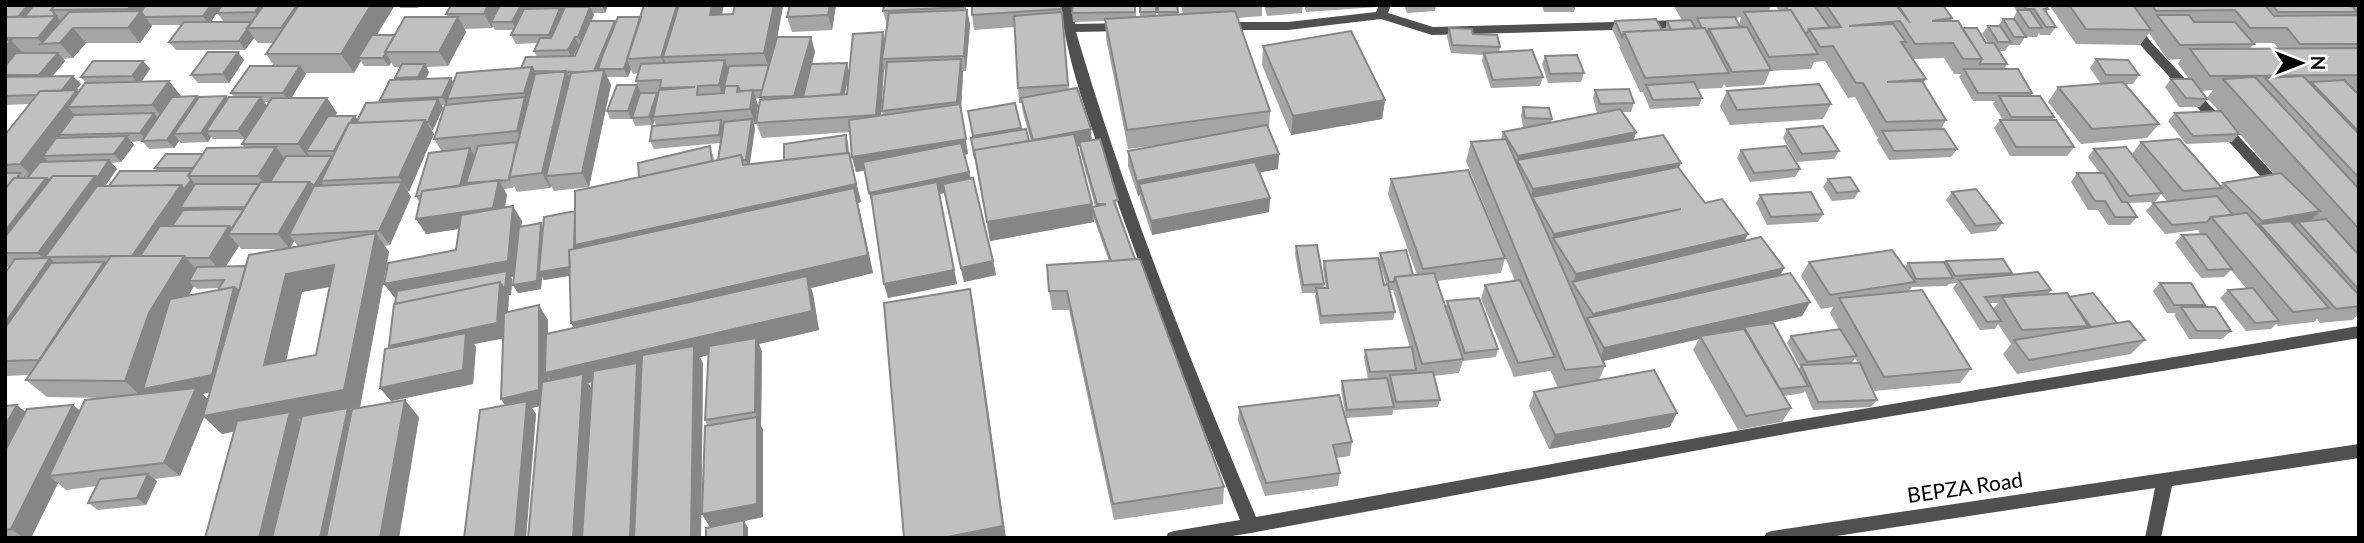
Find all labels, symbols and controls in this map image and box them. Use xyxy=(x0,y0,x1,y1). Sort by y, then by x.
north arrow xyxy=(2266,28,2336,98)
text: N xyxy=(2307,56,2330,70)
street label: BEPZA Road xyxy=(1905,466,2024,507)

